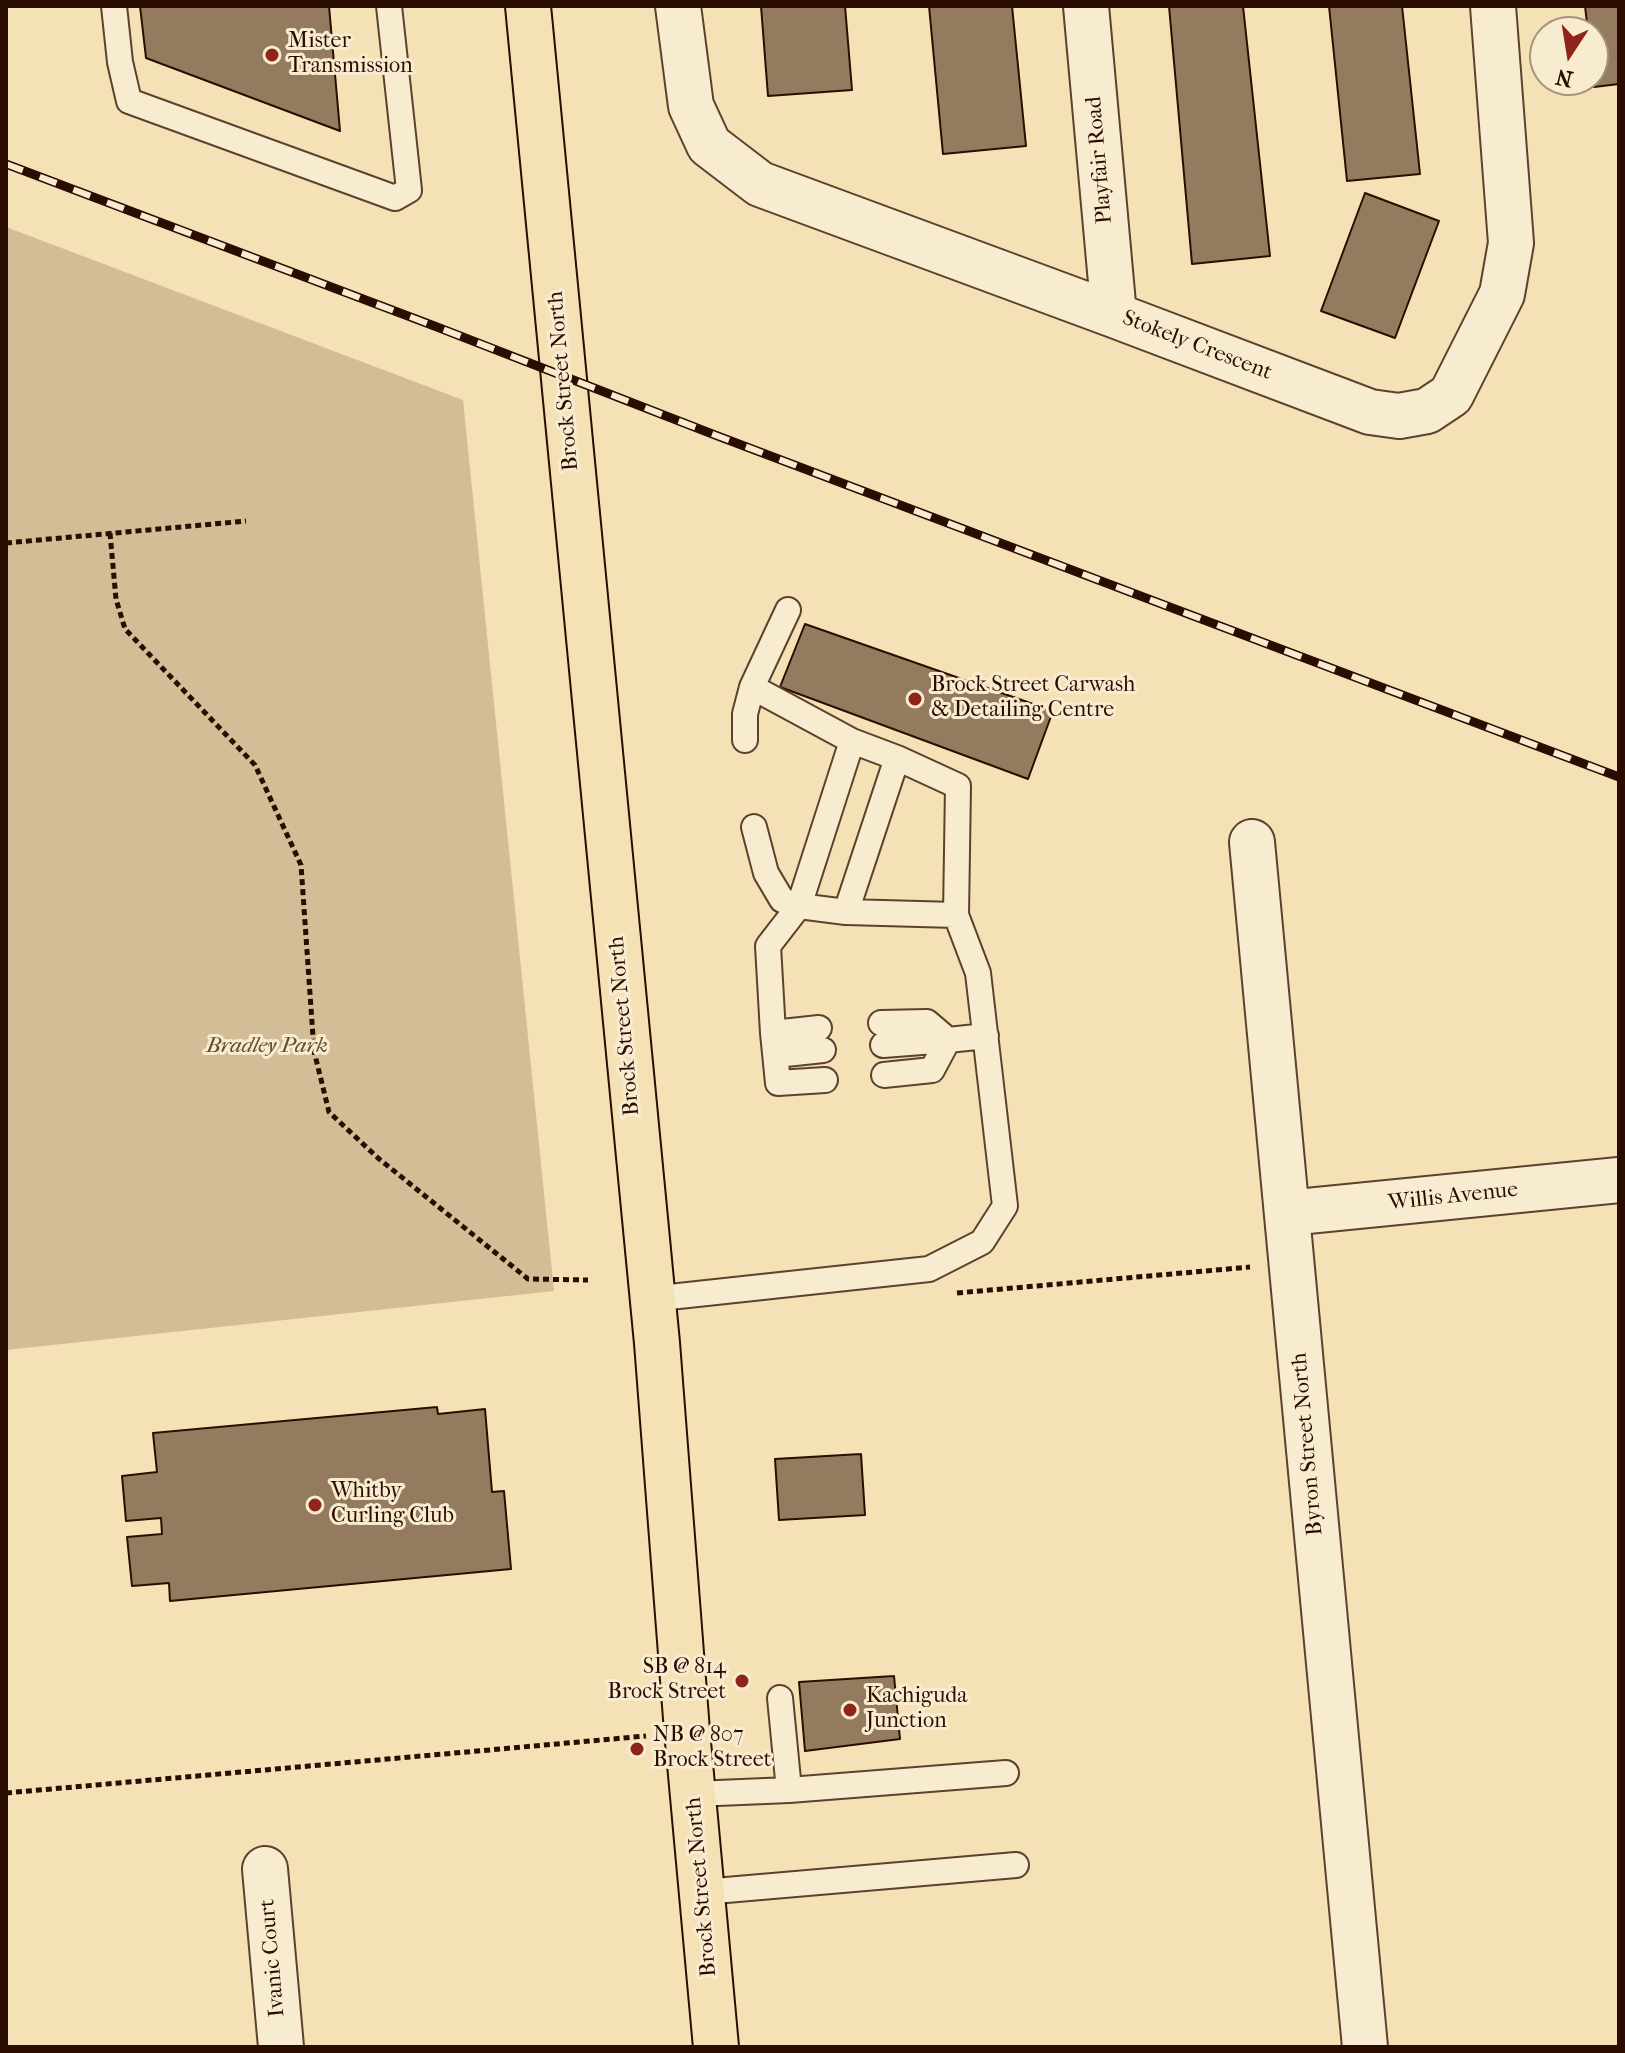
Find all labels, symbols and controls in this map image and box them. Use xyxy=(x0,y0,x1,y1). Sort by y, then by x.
north arrow xyxy=(1529,16,1609,96)
place label: Mister Transmission xyxy=(288,29,413,80)
marker: Mister Transmission xyxy=(263,46,281,64)
text: N xyxy=(1554,63,1575,92)
street label: Playfair Road xyxy=(1081,95,1119,225)
street label: Brock Street North xyxy=(543,290,585,472)
street label: Stokely Crescent xyxy=(1118,305,1276,387)
place label: Brock Street Carwash & Detailing Centre xyxy=(931,673,1135,724)
marker: Brock Street Carwash & Detailing Centre xyxy=(906,690,924,708)
street label: Brock Street North xyxy=(604,935,646,1117)
park label: Bradley Park xyxy=(206,1034,328,1060)
street label: Willis Avenue xyxy=(1387,1177,1519,1217)
street label: Byron Street North xyxy=(1287,1351,1329,1537)
place label: Whitby Curling Club xyxy=(331,1479,454,1530)
marker: Whitby Curling Club xyxy=(306,1496,324,1514)
place label: SB @ 814 Brock Street xyxy=(608,1655,726,1706)
marker: SB @ 814 Brock Street xyxy=(733,1672,751,1690)
place label: Kachiguda Junction xyxy=(866,1684,967,1736)
marker: Kachiguda Junction xyxy=(841,1701,859,1719)
place label: NB @ 807 Brock Street xyxy=(653,1723,771,1774)
marker: NB @ 807 Brock Street xyxy=(628,1740,646,1758)
street label: Brock Street North xyxy=(681,1796,723,1978)
street label: Ivanic Court xyxy=(255,1898,291,2018)

